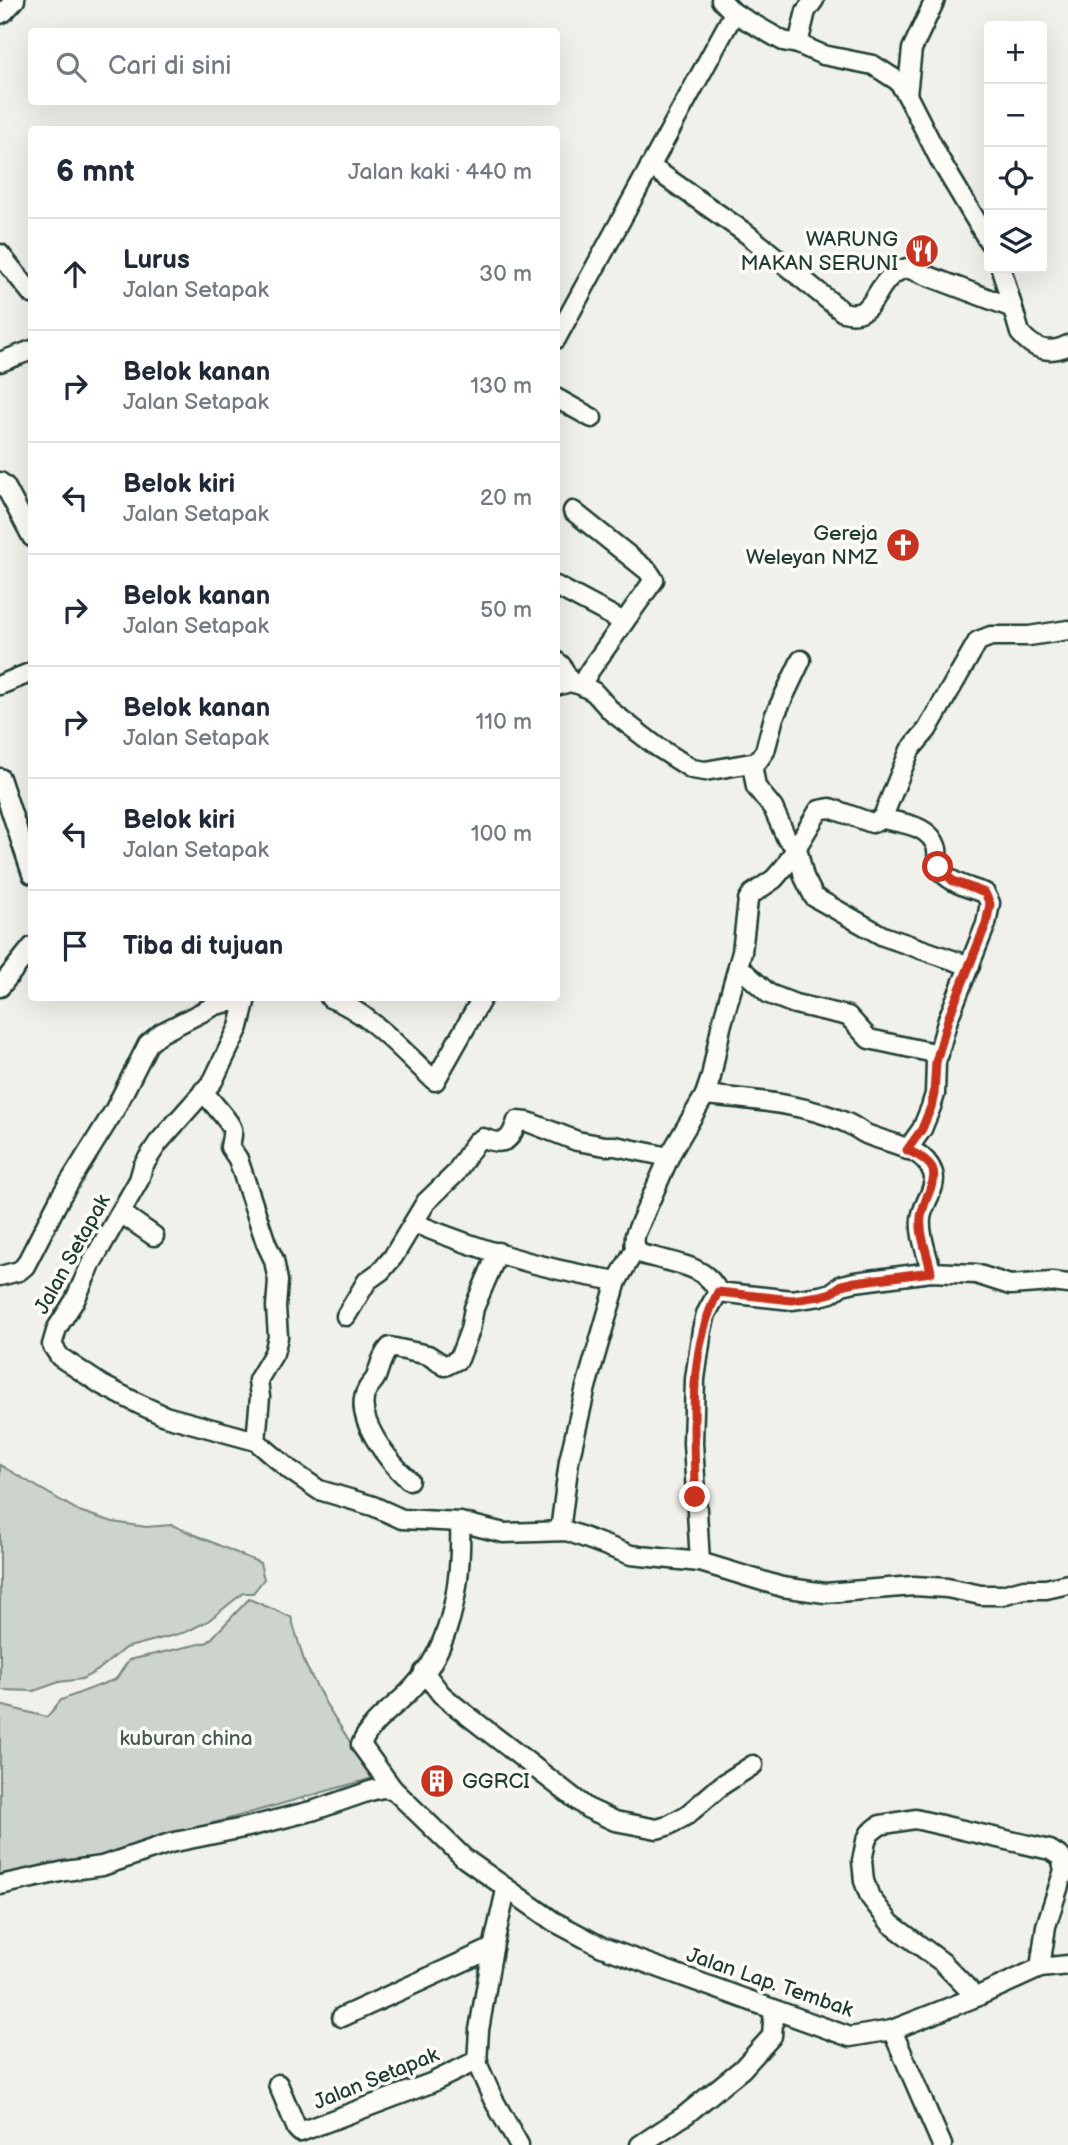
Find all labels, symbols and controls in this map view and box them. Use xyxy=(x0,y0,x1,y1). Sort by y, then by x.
map controls xyxy=(984,21,1047,273)
button: + xyxy=(984,21,1047,84)
search box xyxy=(28,28,560,105)
icon: search xyxy=(52,48,90,86)
text: Cari di sini xyxy=(108,51,231,82)
button: − xyxy=(984,84,1047,147)
button: locate xyxy=(984,147,1047,210)
text: 6 mnt xyxy=(56,154,135,190)
text: Jalan kaki · 440 m xyxy=(348,158,532,186)
button: layers xyxy=(984,210,1047,273)
place label: WARUNG MAKAN SERUNI xyxy=(740,227,898,276)
restaurant icon: WARUNG MAKAN SERUNI xyxy=(903,232,941,270)
text: Lurus xyxy=(123,245,190,276)
icon: ahead xyxy=(56,255,94,293)
text: 30 m xyxy=(479,260,532,288)
text: Jalan Setapak xyxy=(123,276,269,304)
text: Belok kanan xyxy=(123,357,270,388)
icon: right xyxy=(56,367,94,405)
text: 130 m xyxy=(470,372,532,400)
text: Jalan Setapak xyxy=(123,388,269,416)
text: Belok kiri xyxy=(123,469,235,500)
icon: left xyxy=(56,479,94,517)
text: 20 m xyxy=(480,484,532,512)
text: Jalan Setapak xyxy=(123,500,269,528)
place label: Gereja Weleyan NMZ xyxy=(746,521,878,570)
church icon: Gereja Weleyan NMZ xyxy=(884,526,922,564)
text: Belok kanan xyxy=(123,581,270,612)
icon: right xyxy=(56,591,94,629)
text: 50 m xyxy=(480,596,532,624)
text: Jalan Setapak xyxy=(123,612,269,640)
text: Belok kanan xyxy=(123,693,270,724)
icon: right xyxy=(56,703,94,741)
text: 110 m xyxy=(475,708,532,736)
text: Jalan Setapak xyxy=(123,724,269,752)
text: Belok kiri xyxy=(123,805,235,836)
icon: left xyxy=(56,815,94,853)
text: 100 m xyxy=(471,820,532,848)
text: Jalan Setapak xyxy=(123,836,269,864)
route start xyxy=(922,851,953,882)
icon: arrive xyxy=(56,927,94,965)
text: Tiba di tujuan xyxy=(123,931,283,962)
street label: Jalan Setapak xyxy=(29,1189,116,1319)
route end xyxy=(679,1481,710,1512)
park label: kuburan china xyxy=(119,1726,253,1751)
building icon: GGRCI xyxy=(418,1762,456,1800)
place label: GGRCI xyxy=(462,1769,530,1794)
street label: Jalan Lap. Tembak xyxy=(683,1942,857,2023)
street label: Jalan Setapak xyxy=(310,2042,443,2115)

